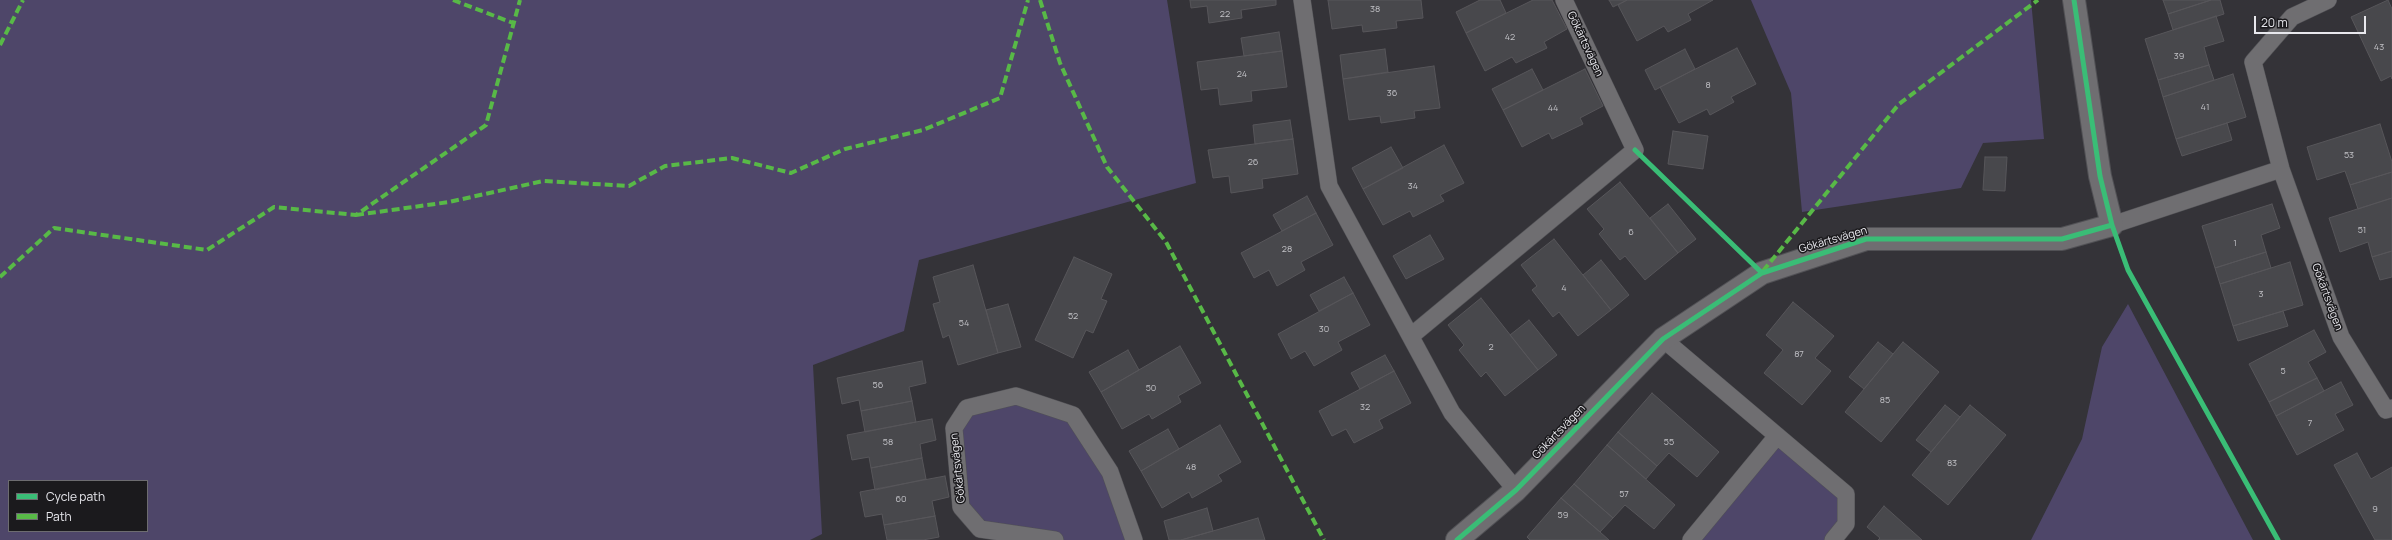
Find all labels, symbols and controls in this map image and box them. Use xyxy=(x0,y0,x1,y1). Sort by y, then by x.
house number: 38 xyxy=(1370,4,1380,14)
scale bar xyxy=(2256,8,2368,34)
house number: 22 xyxy=(1220,9,1230,19)
street label: Gökärtsvägen xyxy=(1564,9,1606,79)
text: 20 m xyxy=(2261,14,2288,31)
house number: 42 xyxy=(1505,32,1515,42)
house number: 43 xyxy=(2374,42,2384,52)
house number: 39 xyxy=(2174,51,2184,61)
house number: 24 xyxy=(1237,69,1247,79)
house number: 8 xyxy=(1705,80,1711,90)
house number: 36 xyxy=(1387,88,1397,98)
house number: 41 xyxy=(2201,102,2209,112)
house number: 44 xyxy=(1548,103,1558,113)
house number: 53 xyxy=(2344,150,2354,160)
house number: 26 xyxy=(1248,157,1258,167)
house number: 34 xyxy=(1408,181,1418,191)
street label: Gökärtsvägen xyxy=(1797,224,1869,256)
house number: 51 xyxy=(2358,225,2366,235)
house number: 6 xyxy=(1628,227,1634,237)
house number: 1 xyxy=(2233,238,2237,248)
house number: 28 xyxy=(1282,244,1292,254)
street label: Gökärtsvägen xyxy=(2309,262,2345,332)
house number: 4 xyxy=(1561,283,1567,293)
house number: 3 xyxy=(2259,289,2263,299)
house number: 52 xyxy=(1068,311,1078,321)
house number: 54 xyxy=(959,318,969,328)
house number: 30 xyxy=(1319,324,1329,334)
house number: 2 xyxy=(1488,342,1494,352)
house number: 87 xyxy=(1794,349,1804,359)
house number: 5 xyxy=(2280,366,2286,376)
house number: 56 xyxy=(873,380,883,390)
house number: 50 xyxy=(1146,383,1156,393)
house number: 85 xyxy=(1880,395,1890,405)
house number: 32 xyxy=(1360,402,1370,412)
street label: Gökärtsvägen xyxy=(1530,402,1588,462)
house number: 7 xyxy=(2308,418,2312,428)
street label: Gökärtsvägen xyxy=(948,432,968,504)
house number: 58 xyxy=(883,437,893,447)
house number: 55 xyxy=(1664,437,1674,447)
house number: 83 xyxy=(1947,458,1957,468)
house number: 48 xyxy=(1186,462,1196,472)
legend xyxy=(8,480,148,532)
text: Cycle path xyxy=(46,488,105,505)
house number: 57 xyxy=(1619,489,1629,499)
house number: 60 xyxy=(895,494,907,504)
house number: 9 xyxy=(2372,504,2378,514)
text: Path xyxy=(46,508,72,525)
house number: 59 xyxy=(1558,510,1568,520)

